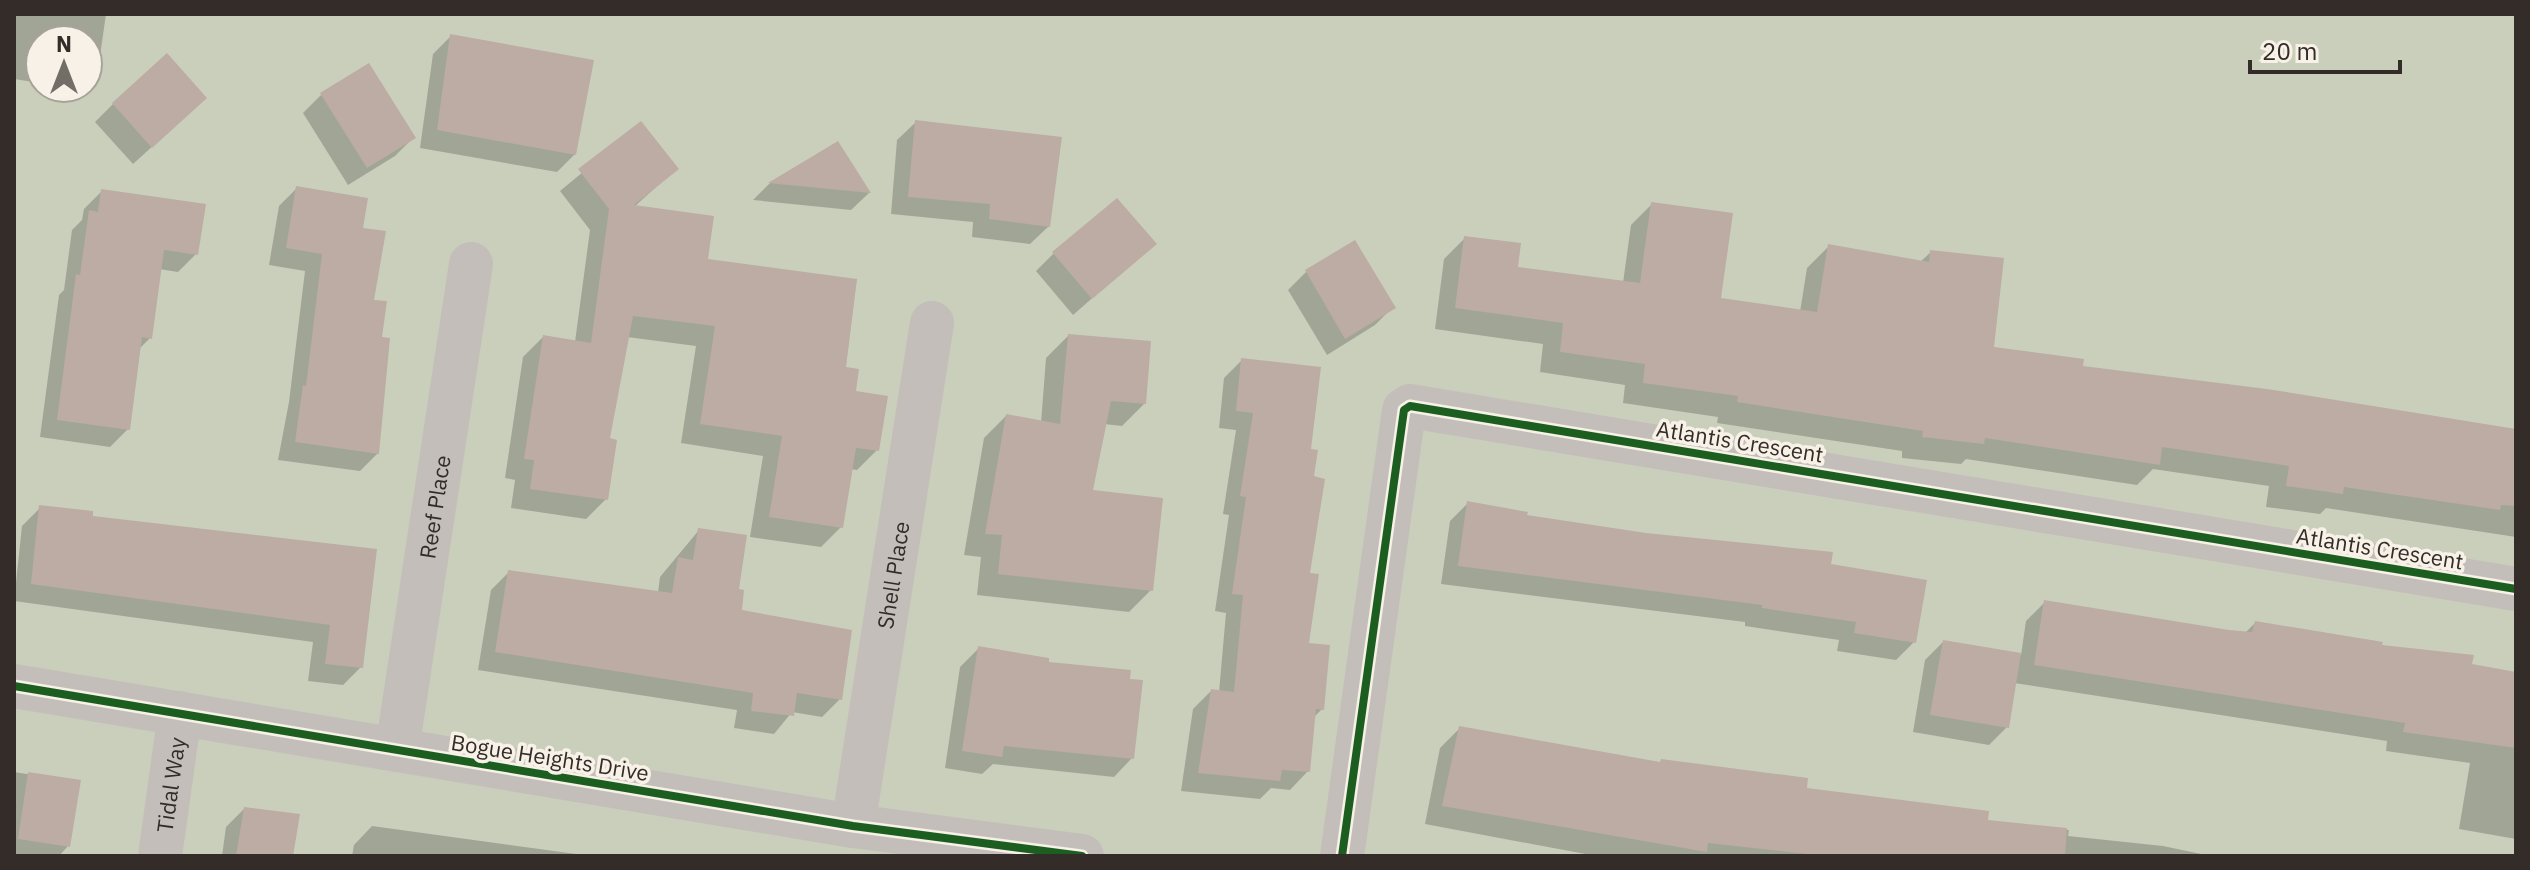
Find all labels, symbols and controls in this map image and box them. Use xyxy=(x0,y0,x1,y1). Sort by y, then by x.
north arrow xyxy=(24,24,104,104)
scale bar xyxy=(2250,24,2400,74)
text: N xyxy=(56,29,72,58)
text: 20 m xyxy=(2262,35,2317,67)
street label: Atlantis Crescent xyxy=(1654,413,1826,469)
street label: Reef Place xyxy=(412,453,456,561)
street label: Shell Place xyxy=(870,519,915,631)
street label: Atlantis Crescent xyxy=(2294,520,2466,576)
street label: Bogue Heights Drive xyxy=(449,727,651,787)
street label: Tidal Way xyxy=(149,735,191,834)

